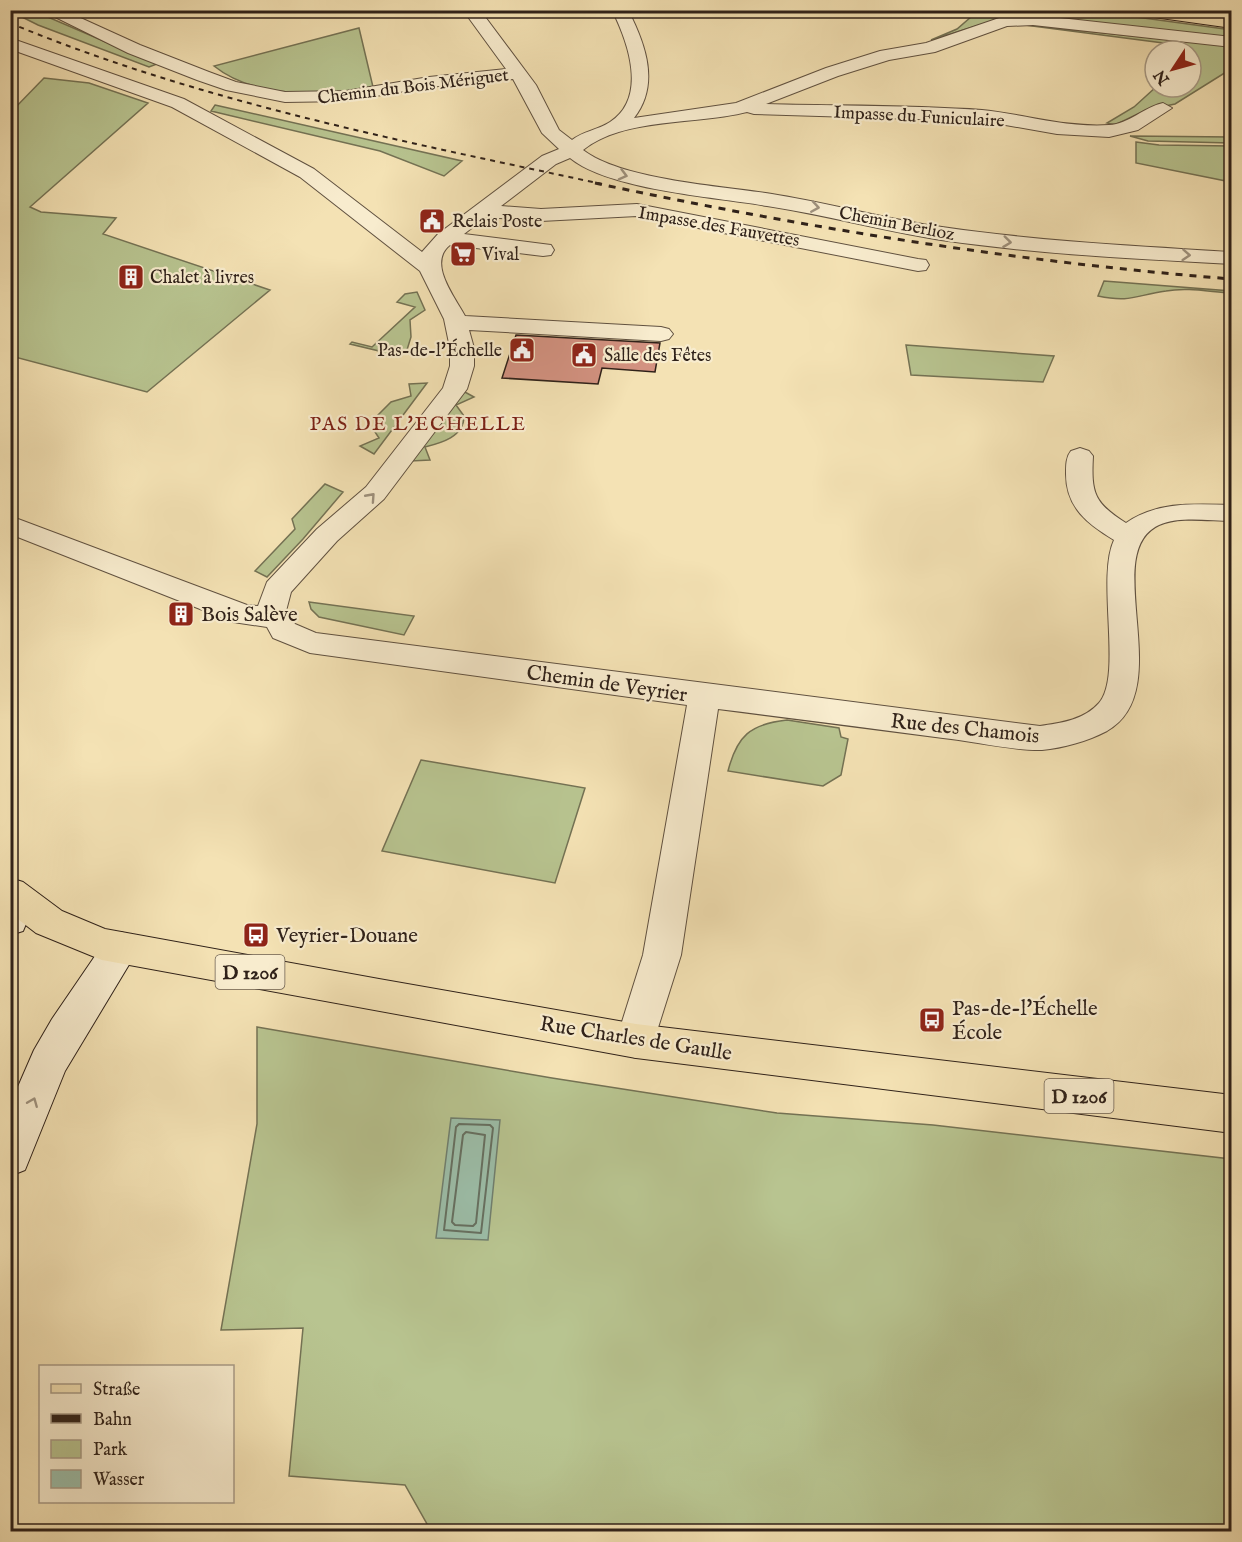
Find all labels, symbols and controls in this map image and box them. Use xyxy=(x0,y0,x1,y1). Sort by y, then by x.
north arrow xyxy=(1143,39,1203,99)
street label: Chemin du Bois Mériguet xyxy=(316,64,510,111)
text: N xyxy=(1150,65,1175,89)
street label: Impasse du Funiculaire xyxy=(833,102,1005,133)
one-way arrow xyxy=(618,167,628,180)
one-way arrow xyxy=(811,201,820,213)
street label: Impasse des Fauvettes xyxy=(636,202,801,253)
street label: Chemin Berlioz xyxy=(837,202,957,247)
public building icon: Relais Poste xyxy=(417,206,447,236)
place label: Relais Poste xyxy=(452,211,542,234)
one-way arrow xyxy=(1003,235,1012,248)
supermarket icon: Vival xyxy=(448,239,478,269)
place label: Vival xyxy=(481,244,519,267)
one-way arrow xyxy=(1181,248,1190,261)
building icon: Chalet à livres xyxy=(116,262,146,292)
place label: Chalet à livres xyxy=(150,267,254,290)
public building icon: Pas-de-l'Échelle xyxy=(507,335,537,365)
place label: Pas-de-l'Échelle xyxy=(377,338,502,363)
public building icon: Salle des Fêtes xyxy=(569,340,599,370)
place label: Salle des Fêtes xyxy=(604,345,711,368)
district label: PAS DE L'ECHELLE xyxy=(309,412,527,437)
one-way arrow xyxy=(364,493,375,504)
building icon: Bois Salève xyxy=(166,599,196,629)
place label: Bois Salève xyxy=(201,602,298,629)
street label: Chemin de Veyrier xyxy=(525,660,689,709)
street label: Rue des Chamois xyxy=(889,708,1041,751)
bus stop icon: Veyrier-Douane xyxy=(241,920,271,950)
place label: Veyrier-Douane xyxy=(275,923,418,950)
road number: D 1206 xyxy=(216,955,284,989)
place label: Pas-de-l'Échelle École xyxy=(952,995,1098,1047)
bus stop icon: Pas-de-l'Échelle École xyxy=(917,1005,947,1035)
street label: Rue Charles de Gaulle xyxy=(538,1011,734,1068)
road number: D 1206 xyxy=(1044,1079,1114,1113)
one-way arrow xyxy=(26,1097,38,1108)
legend xyxy=(39,1365,234,1503)
text: Straße xyxy=(93,1379,140,1402)
text: Bahn xyxy=(93,1409,132,1432)
text: Park xyxy=(93,1439,128,1462)
text: Wasser xyxy=(93,1469,145,1492)

